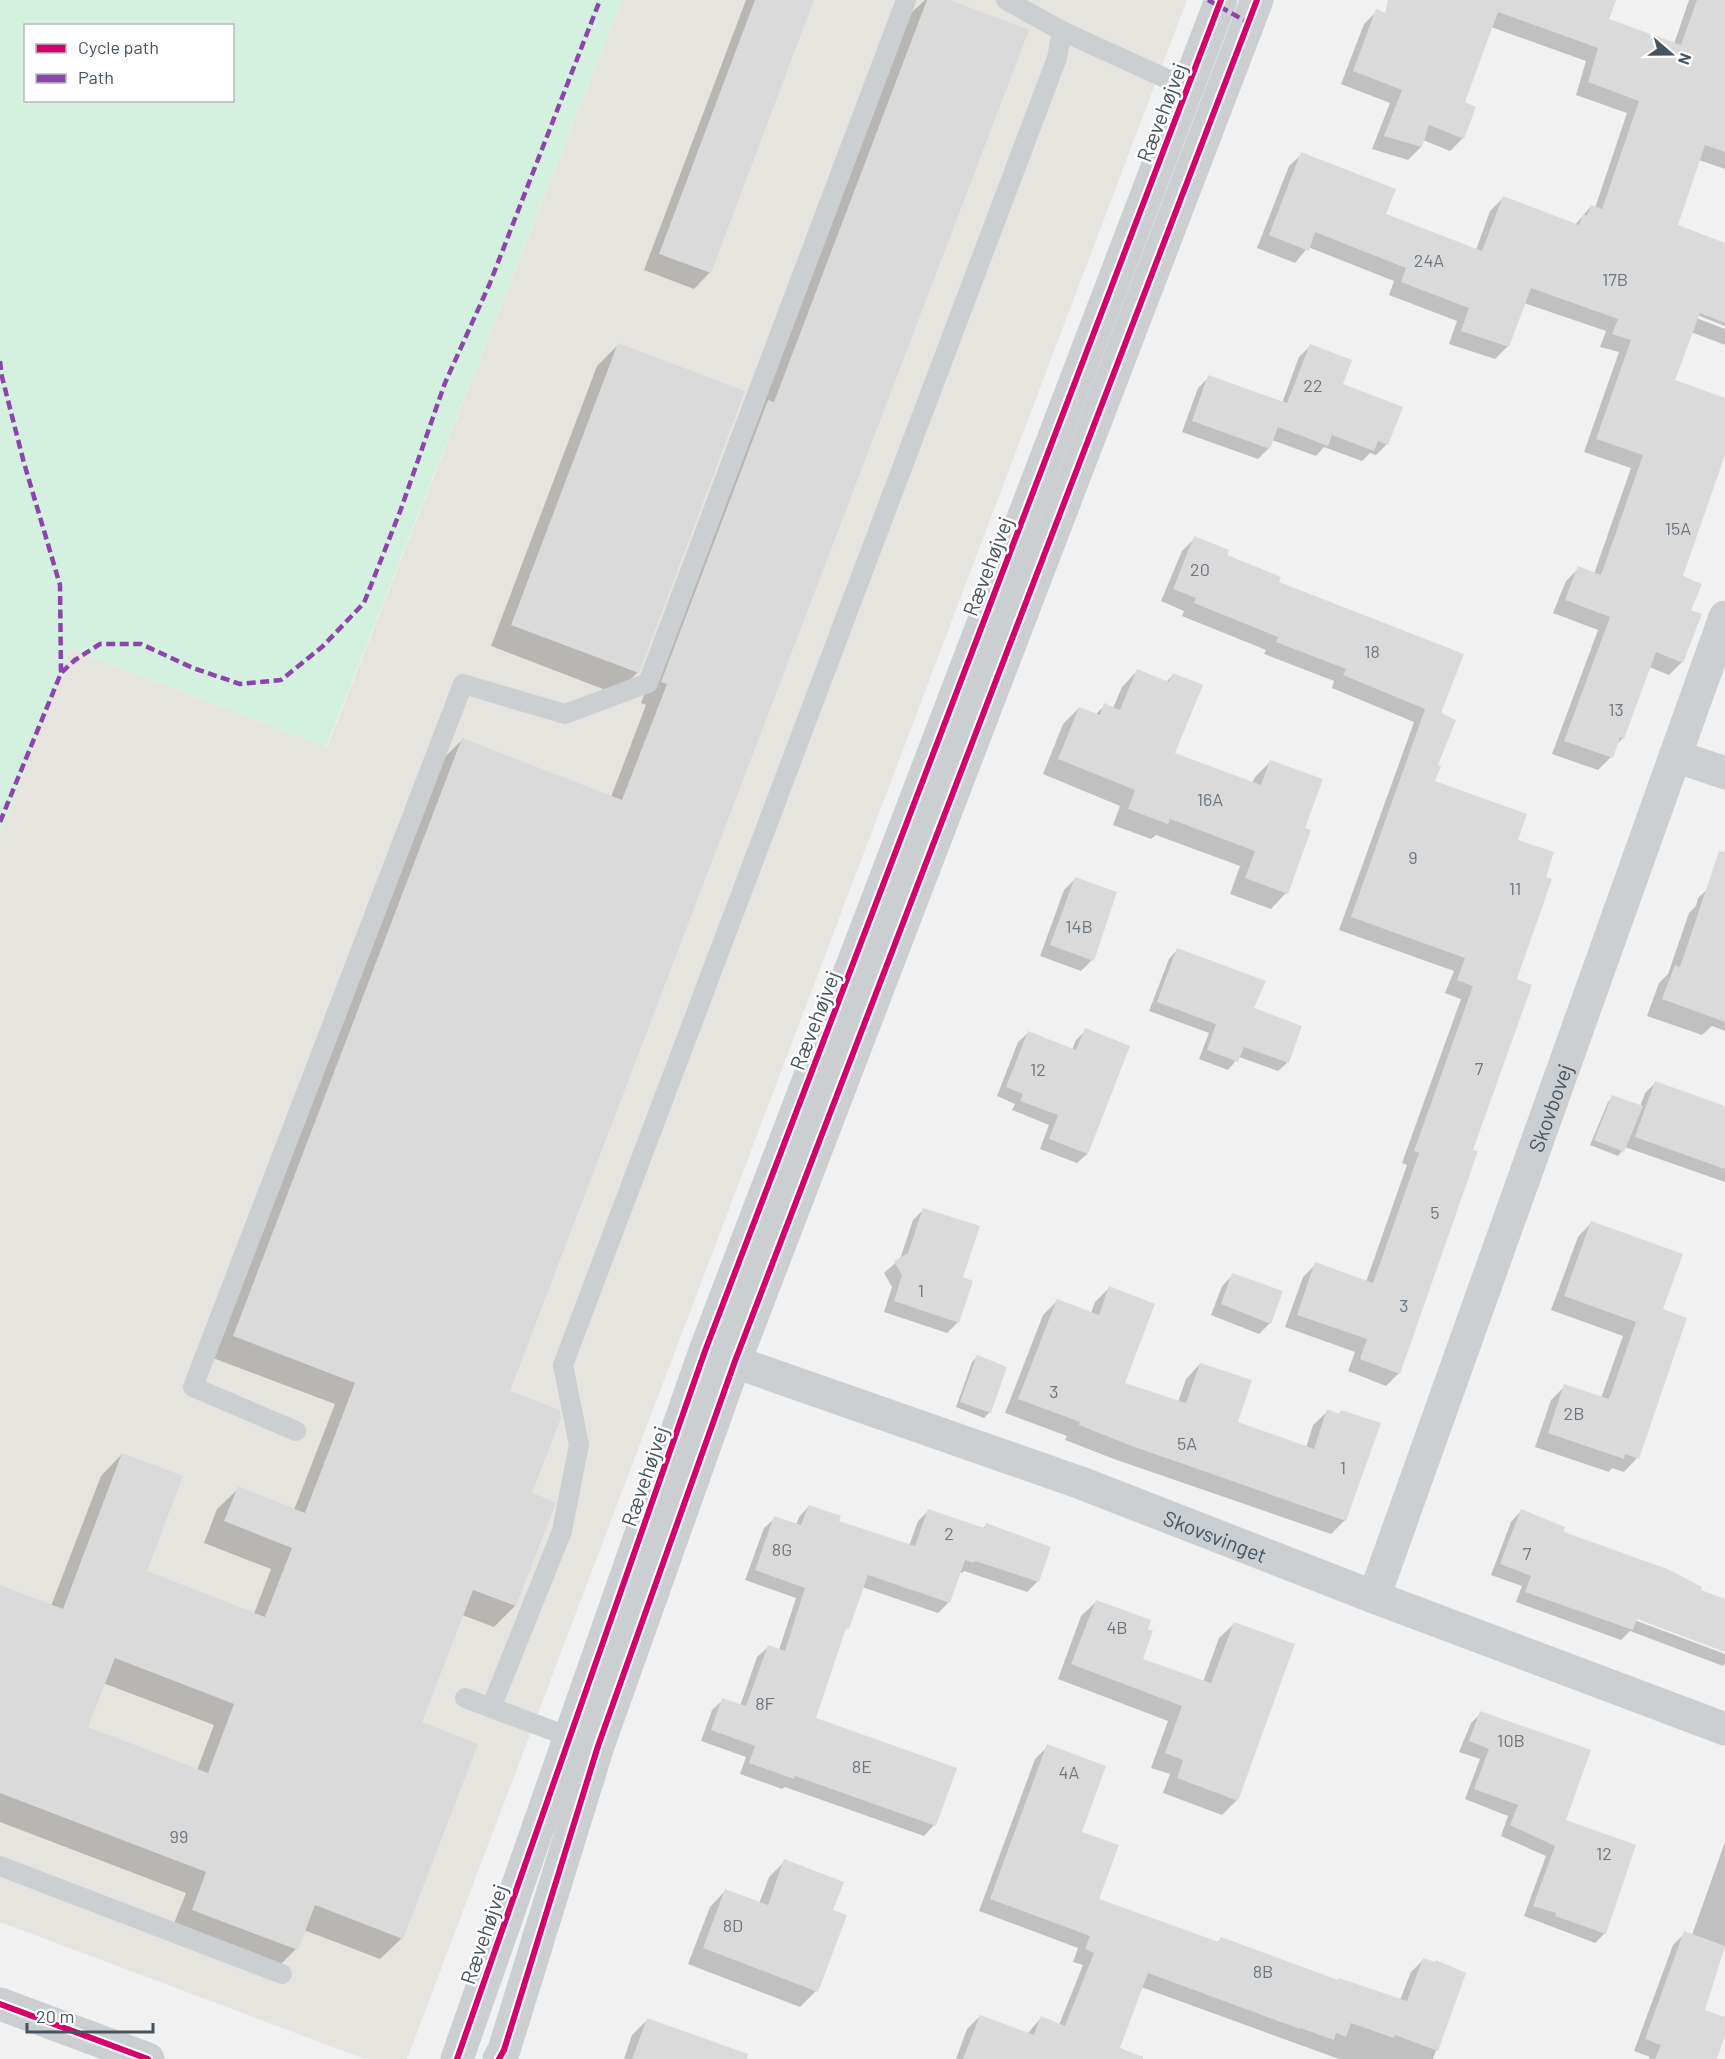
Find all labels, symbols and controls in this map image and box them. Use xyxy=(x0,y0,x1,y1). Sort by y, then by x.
legend xyxy=(24,24,234,102)
north arrow xyxy=(1641,24,1701,84)
text: Cycle path xyxy=(78,36,159,58)
text: N xyxy=(1675,51,1696,68)
street label: Rævehøjvej xyxy=(1131,59,1191,165)
text: Path xyxy=(78,66,114,88)
house number: 24A xyxy=(1414,249,1444,271)
house number: 17B xyxy=(1602,268,1628,290)
house number: 22 xyxy=(1303,374,1323,396)
street label: Rævehøjvej xyxy=(957,513,1017,619)
house number: 15A xyxy=(1665,517,1691,539)
house number: 20 xyxy=(1190,558,1210,580)
house number: 18 xyxy=(1364,640,1380,662)
house number: 13 xyxy=(1608,698,1624,720)
house number: 16A xyxy=(1197,788,1223,810)
house number: 9 xyxy=(1408,846,1418,868)
house number: 11 xyxy=(1509,877,1521,899)
house number: 14B xyxy=(1065,915,1093,937)
street label: Rævehøjvej xyxy=(784,967,844,1073)
house number: 7 xyxy=(1475,1057,1484,1079)
house number: 12 xyxy=(1030,1058,1046,1080)
street label: Skovbovej xyxy=(1522,1060,1577,1155)
house number: 5 xyxy=(1430,1201,1440,1223)
house number: 1 xyxy=(918,1279,924,1301)
house number: 3 xyxy=(1399,1294,1409,1316)
house number: 3 xyxy=(1049,1380,1059,1402)
house number: 2B xyxy=(1564,1402,1584,1424)
street label: Rævehøjvej xyxy=(615,1423,673,1529)
house number: 5A xyxy=(1177,1432,1197,1454)
house number: 1 xyxy=(1340,1456,1346,1478)
street label: Skovsvinget xyxy=(1160,1504,1271,1567)
house number: 2 xyxy=(944,1522,954,1544)
house number: 8G xyxy=(772,1538,792,1560)
house number: 7 xyxy=(1523,1542,1532,1564)
house number: 4B xyxy=(1106,1616,1128,1638)
house number: 8F xyxy=(755,1692,775,1714)
house number: 10B xyxy=(1497,1729,1525,1751)
house number: 8E xyxy=(852,1755,872,1777)
house number: 4A xyxy=(1059,1761,1079,1783)
house number: 99 xyxy=(170,1825,188,1847)
house number: 12 xyxy=(1596,1842,1612,1864)
street label: Rævehøjvej xyxy=(454,1881,512,1987)
house number: 8D xyxy=(723,1914,743,1936)
house number: 8B xyxy=(1253,1960,1273,1982)
scale bar xyxy=(27,1996,153,2034)
text: 20 m xyxy=(36,2005,74,2027)

